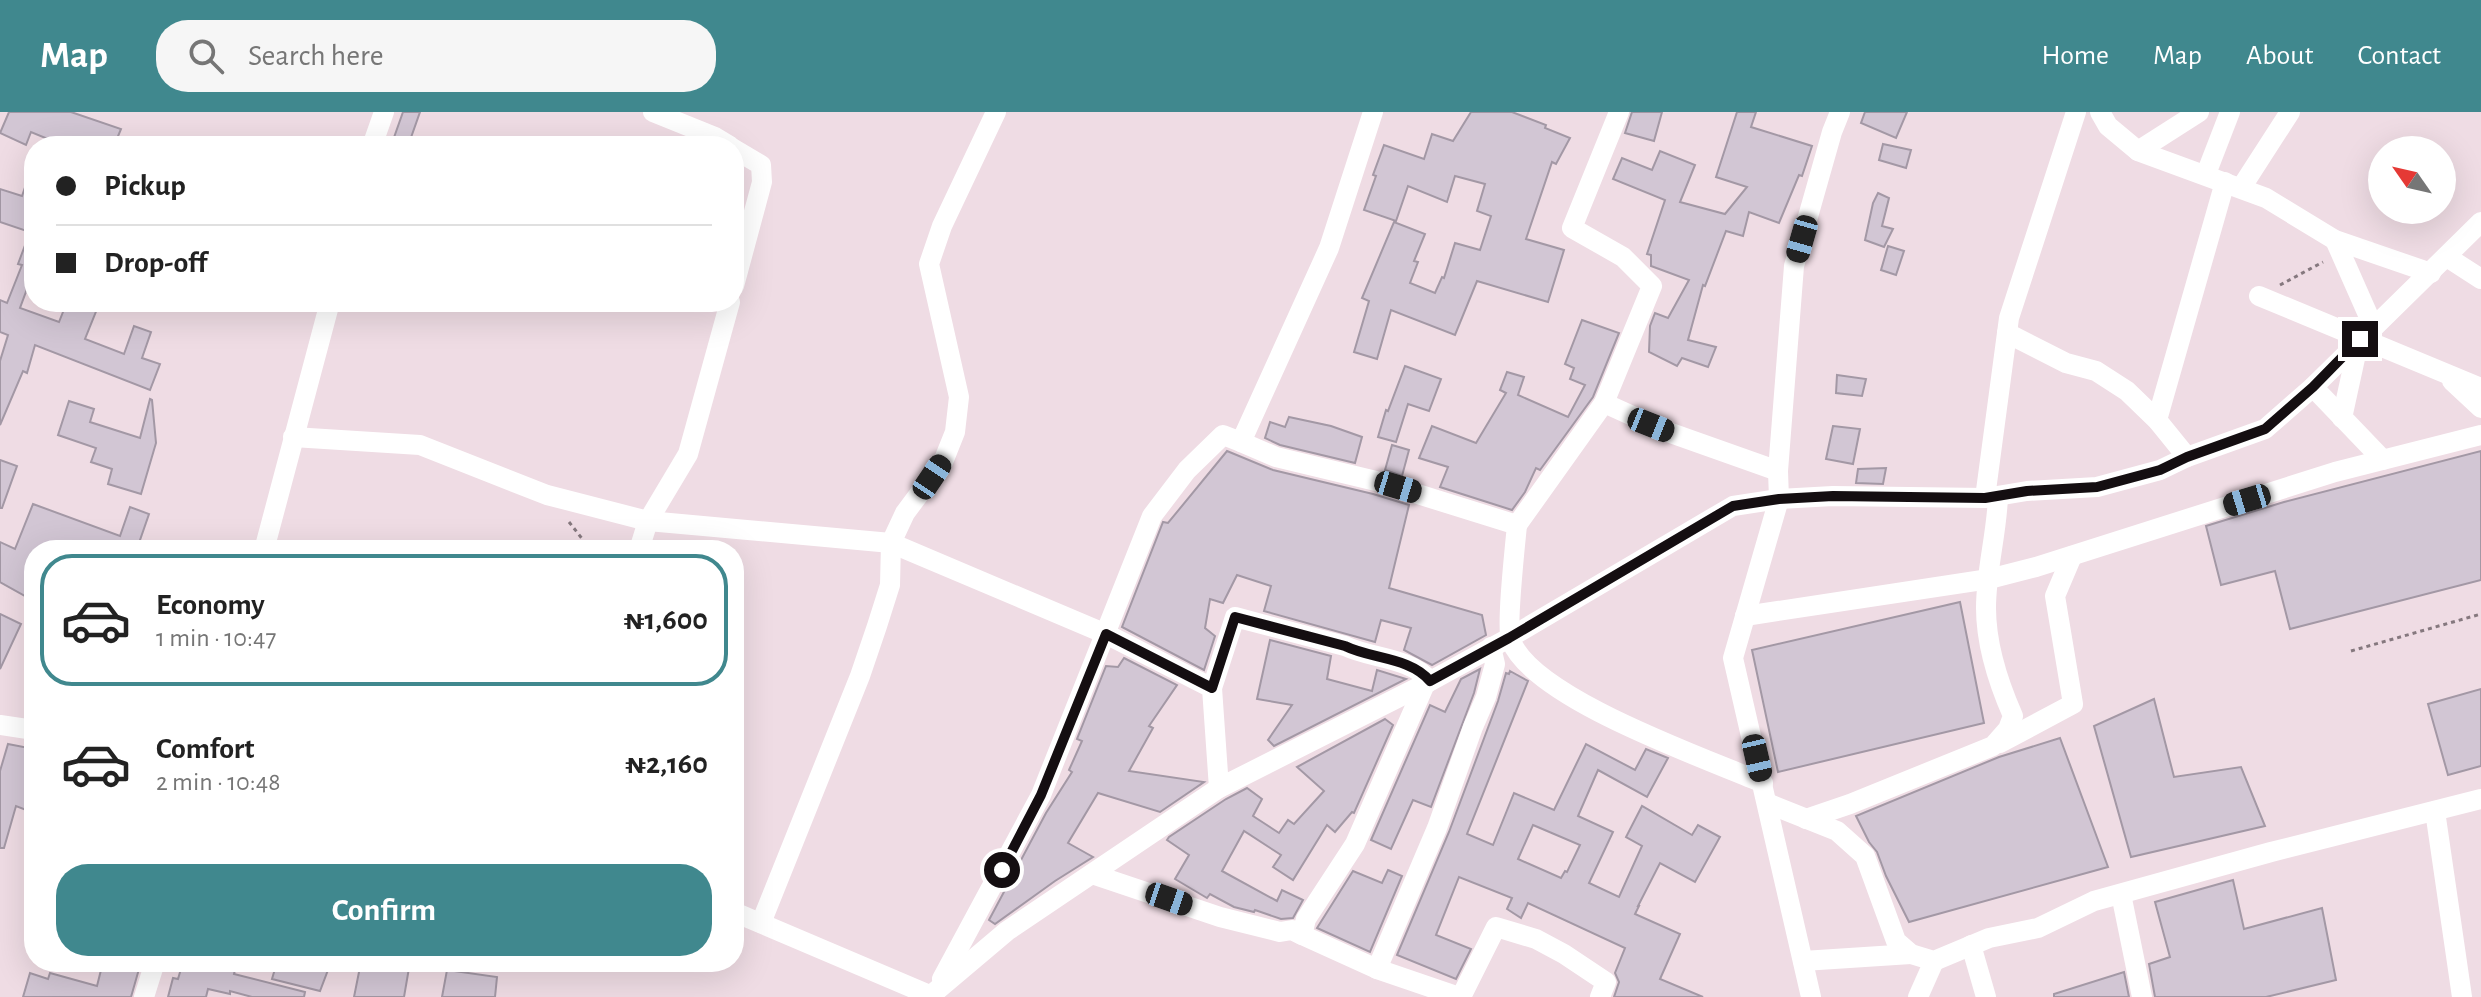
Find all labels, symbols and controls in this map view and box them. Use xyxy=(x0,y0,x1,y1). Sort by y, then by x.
search box xyxy=(156,20,716,92)
icon: search xyxy=(184,34,228,78)
text: Map xyxy=(40,37,108,75)
text: Search here xyxy=(248,41,384,71)
text: Home xyxy=(2042,42,2109,70)
text: Map xyxy=(2153,42,2202,70)
text: About xyxy=(2246,42,2314,70)
text: Contact xyxy=(2358,42,2441,70)
north arrow xyxy=(2368,136,2456,224)
map controls xyxy=(2368,136,2456,224)
text: Pickup xyxy=(104,171,186,201)
car xyxy=(1784,213,1820,265)
text: Drop-off xyxy=(104,248,207,278)
route end xyxy=(2342,321,2378,357)
car xyxy=(1624,405,1678,445)
car xyxy=(909,450,955,504)
car xyxy=(1372,469,1424,505)
car xyxy=(2221,482,2273,518)
icon: car xyxy=(60,584,132,656)
text: Economy xyxy=(156,590,265,620)
text: ₦1,600 xyxy=(623,605,708,635)
text: 1 min · 10:47 xyxy=(156,625,276,651)
icon: car xyxy=(60,728,132,800)
car xyxy=(1740,732,1774,784)
text: Comfort xyxy=(156,734,255,764)
text: ₦2,160 xyxy=(625,749,708,779)
text: 2 min · 10:48 xyxy=(156,769,281,795)
route start xyxy=(984,852,1020,888)
button: Confirm xyxy=(56,864,712,956)
car xyxy=(1142,880,1196,918)

